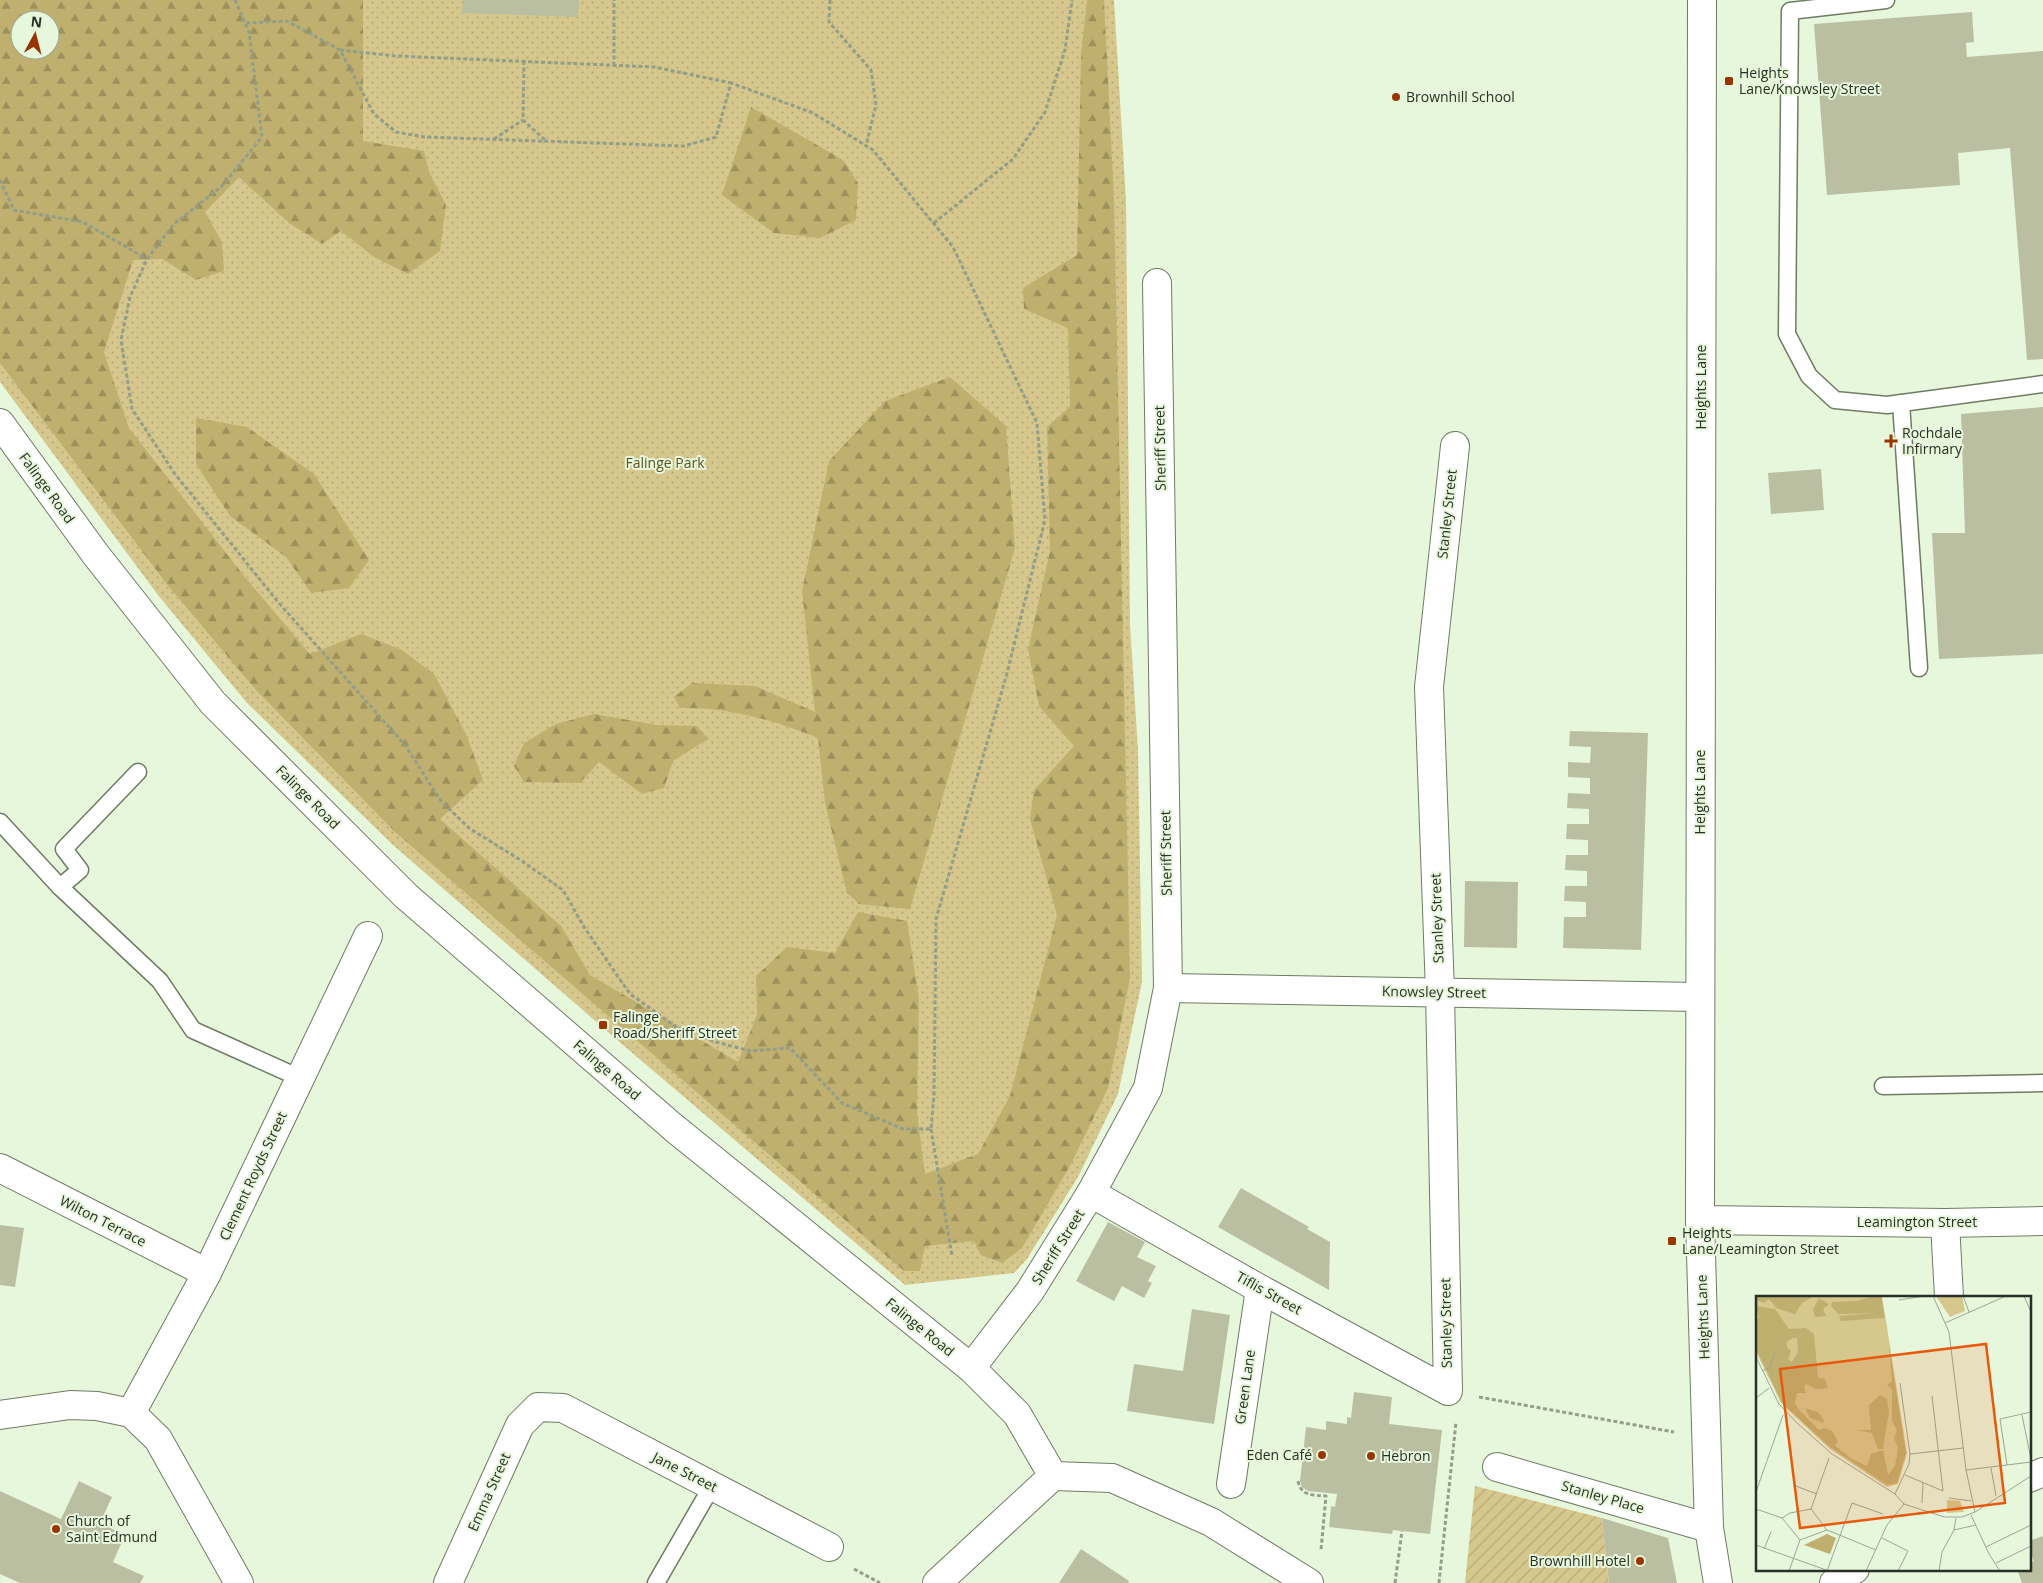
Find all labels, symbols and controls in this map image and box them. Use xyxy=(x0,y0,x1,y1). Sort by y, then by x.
north arrow xyxy=(10,10,60,60)
text: N xyxy=(30,11,43,32)
place label: Heights Lane/Knowsley Street xyxy=(1739,63,1880,98)
marker: Heights Lane/Knowsley Street xyxy=(1723,75,1735,87)
place label: Brownhill School xyxy=(1406,87,1515,106)
marker: Brownhill School xyxy=(1390,91,1402,103)
street label: Heights Lane xyxy=(1691,344,1710,429)
street label: Sheriff Street xyxy=(1149,405,1170,491)
place label: Rochdale Infirmary xyxy=(1902,423,1963,458)
marker: Rochdale Infirmary xyxy=(1884,434,1898,448)
street label: Falinge Road xyxy=(15,448,80,527)
park label: Falinge Park xyxy=(625,453,705,472)
street label: Stanley Street xyxy=(1432,468,1461,560)
street label: Heights Lane xyxy=(1690,749,1709,834)
street label: Falinge Road xyxy=(272,761,344,833)
street label: Sheriff Street xyxy=(1155,810,1176,896)
street label: Stanley Street xyxy=(1425,873,1448,963)
street label: Knowsley Street xyxy=(1382,981,1486,1002)
place label: Falinge Road/Sheriff Street xyxy=(613,1007,737,1042)
marker: Falinge Road/Sheriff Street xyxy=(597,1019,609,1031)
street label: Falinge Road xyxy=(570,1035,645,1104)
street label: Clement Royds Street xyxy=(214,1108,291,1243)
street label: Wilton Terrace xyxy=(57,1191,150,1251)
street label: Sheriff Street xyxy=(1027,1205,1088,1288)
street label: Leamington Street xyxy=(1857,1212,1977,1231)
place label: Heights Lane/Leamington Street xyxy=(1682,1223,1839,1258)
marker: Heights Lane/Leamington Street xyxy=(1666,1235,1678,1247)
street label: Tiflis Street xyxy=(1233,1267,1306,1318)
street label: Heights Lane xyxy=(1692,1274,1713,1360)
street label: Stanley Street xyxy=(1435,1278,1456,1368)
street label: Falinge Road xyxy=(882,1293,959,1360)
inset map xyxy=(1756,1296,2030,1570)
street label: Green Lane xyxy=(1230,1348,1259,1426)
place label: Eden Café xyxy=(1246,1445,1312,1464)
street label: Jane Street xyxy=(648,1446,721,1496)
place label: Hebron xyxy=(1381,1446,1430,1465)
street label: Emma Street xyxy=(463,1449,514,1534)
marker: Eden Café xyxy=(1316,1449,1328,1461)
marker: Hebron xyxy=(1365,1450,1377,1462)
street label: Stanley Place xyxy=(1559,1476,1647,1517)
place label: Church of Saint Edmund xyxy=(66,1511,157,1546)
marker: Church of Saint Edmund xyxy=(50,1523,62,1535)
place label: Brownhill Hotel xyxy=(1529,1551,1630,1570)
marker: Brownhill Hotel xyxy=(1634,1555,1646,1567)

